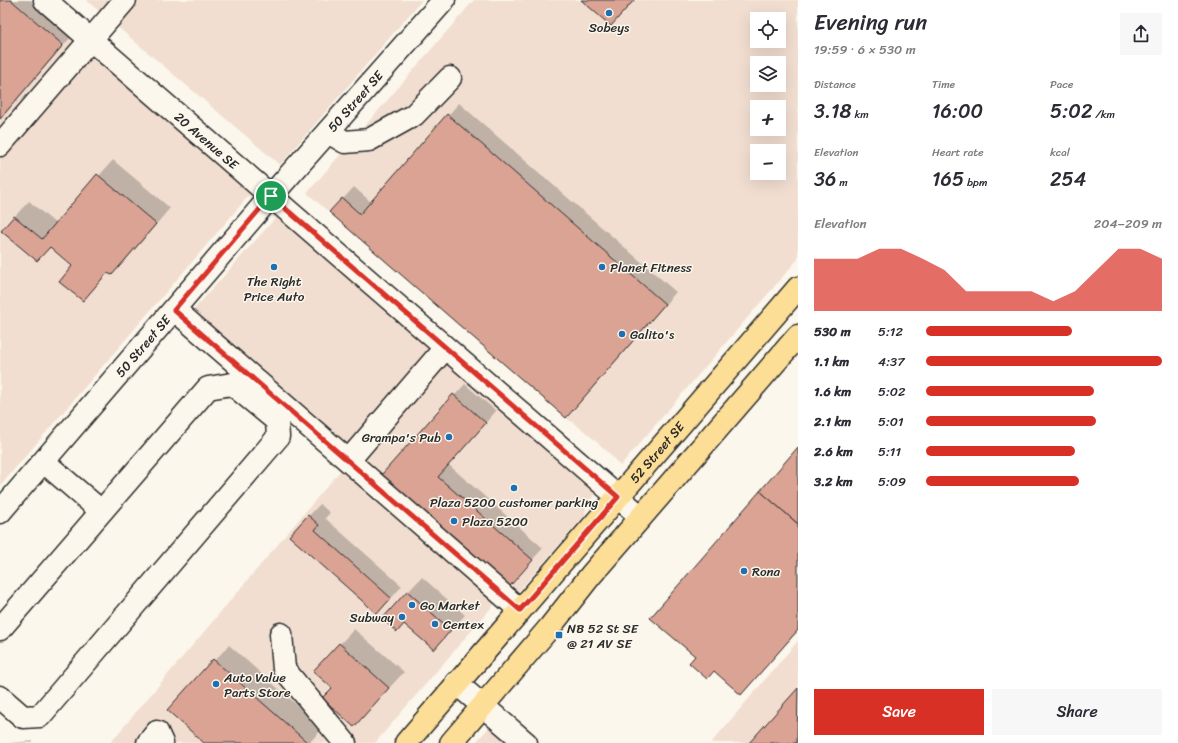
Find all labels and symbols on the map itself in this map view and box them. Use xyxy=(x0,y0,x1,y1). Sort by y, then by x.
marker: Sobeys xyxy=(604,8,614,18)
place label: Sobeys xyxy=(589,16,630,39)
street label: 50 Street SE xyxy=(321,64,389,137)
street label: 20 Avenue SE xyxy=(169,106,245,175)
pin xyxy=(254,179,288,213)
place label: Planet Fitness xyxy=(610,256,693,279)
marker: The Right Price Auto xyxy=(269,262,279,272)
marker: Planet Fitness xyxy=(597,262,607,272)
place label: The Right Price Auto xyxy=(244,270,305,308)
street label: 50 Street SE xyxy=(109,309,177,382)
place label: Galito's xyxy=(630,323,675,346)
marker: Galito's xyxy=(617,329,627,339)
street label: 52 Street SE xyxy=(623,415,690,488)
place label: Grampa's Pub xyxy=(362,426,441,449)
marker: Grampa's Pub xyxy=(444,432,454,442)
marker: Plaza 5200 customer parking xyxy=(509,483,519,493)
place label: Plaza 5200 customer parking xyxy=(430,491,599,514)
place label: Plaza 5200 xyxy=(462,510,528,533)
marker: Plaza 5200 xyxy=(449,516,459,526)
place label: Rona xyxy=(752,560,781,583)
marker: Rona xyxy=(739,566,749,576)
place label: Go Market xyxy=(420,594,480,617)
marker: Go Market xyxy=(407,600,417,610)
place label: Subway xyxy=(350,606,394,629)
marker: Subway xyxy=(397,612,407,622)
place label: Centex xyxy=(443,613,484,636)
place label: NB 52 St SE @ 21 AV SE xyxy=(567,617,639,655)
marker: Centex xyxy=(430,619,440,629)
marker: NB 52 St SE @ 21 AV SE xyxy=(554,630,564,640)
place label: Auto Value Parts Store xyxy=(223,666,291,704)
marker: Auto Value Parts Store xyxy=(211,679,221,689)

